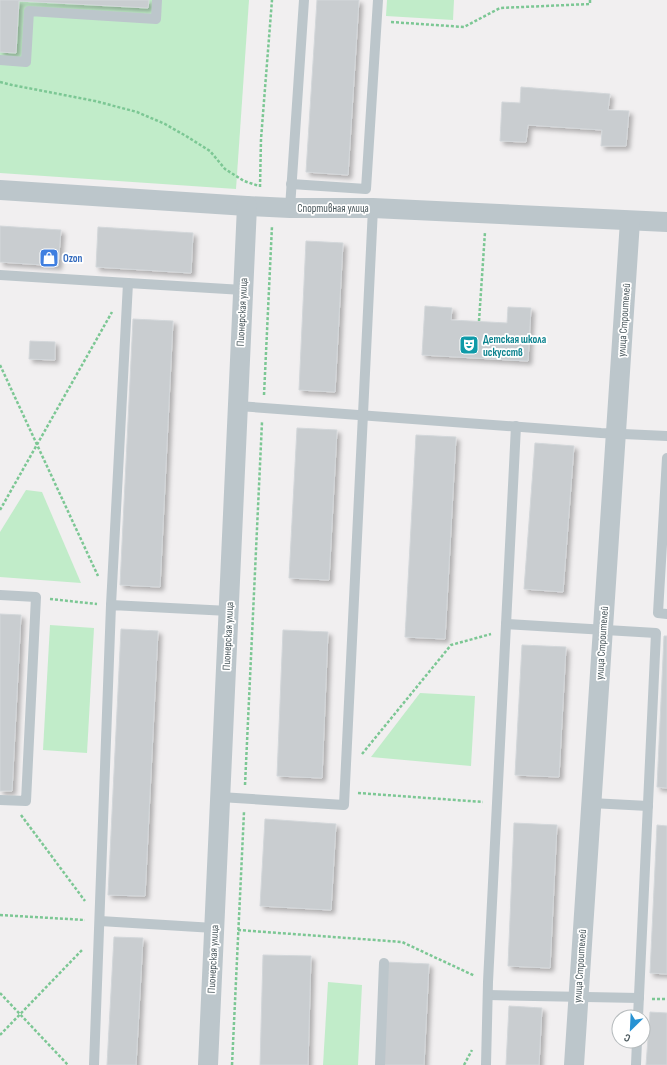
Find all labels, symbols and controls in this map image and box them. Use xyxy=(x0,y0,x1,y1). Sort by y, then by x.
street label: Спортивная улица xyxy=(297,202,369,215)
shop icon: Ozon xyxy=(38,247,60,269)
place label: Ozon xyxy=(63,252,83,265)
street label: Пионерская улица xyxy=(234,277,250,347)
street label: улица Строителей xyxy=(615,282,633,357)
place label: Детская школа искусств xyxy=(483,333,547,359)
theatre icon: Детская школа искусств xyxy=(458,334,480,356)
street label: Пионерская улица xyxy=(220,601,236,671)
street label: улица Строителей xyxy=(593,605,611,680)
street label: Пионерская улица xyxy=(205,924,221,994)
street label: улица Строителей xyxy=(571,928,589,1003)
north arrow xyxy=(611,1009,651,1049)
text: С xyxy=(622,1030,632,1045)

